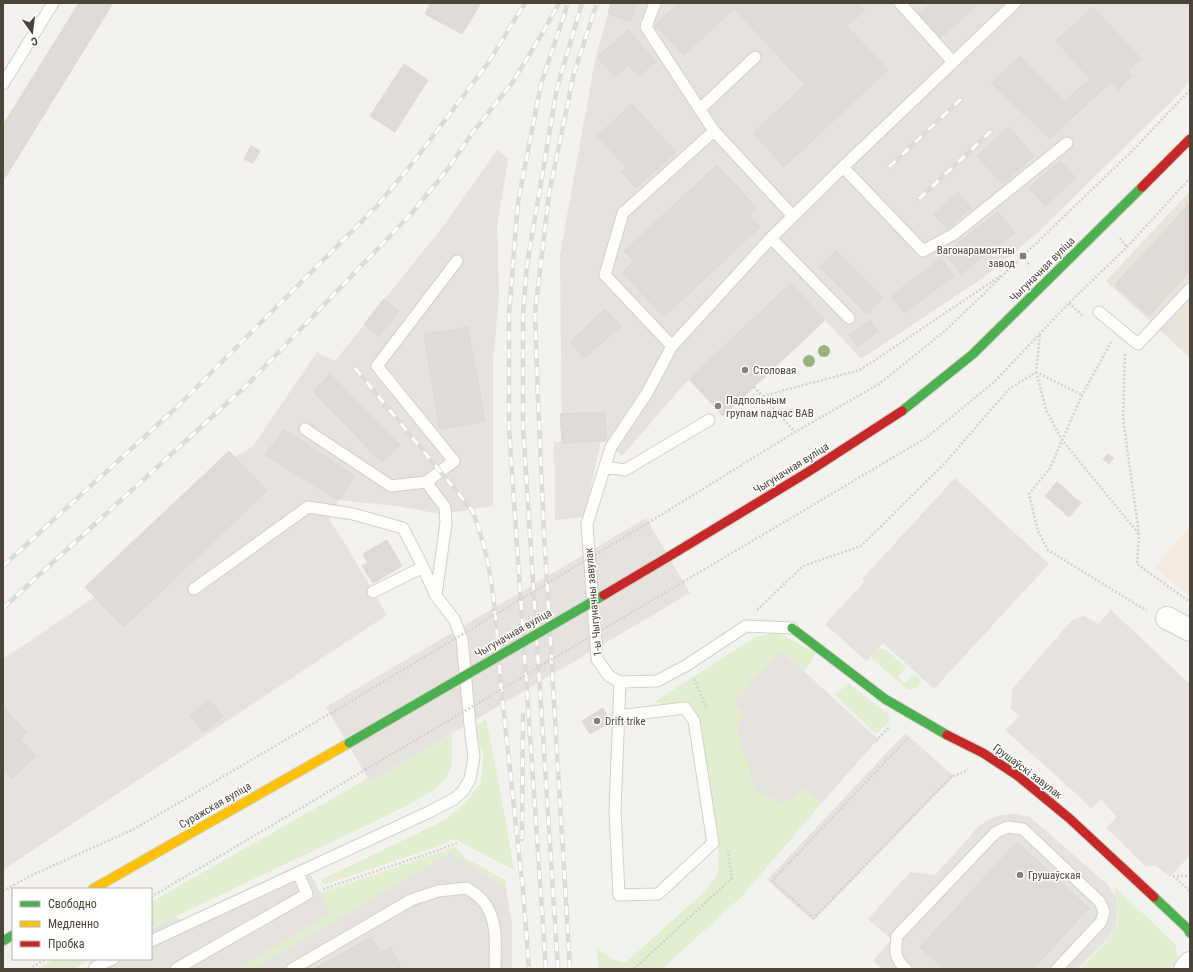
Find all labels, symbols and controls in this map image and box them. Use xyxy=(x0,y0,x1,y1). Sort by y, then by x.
north arrow xyxy=(12,12,52,52)
text: С xyxy=(30,34,39,48)
street label: Чыгуначная вуліца xyxy=(1007,234,1078,305)
place label: Вагонарамонтны завод xyxy=(937,244,1015,270)
marker: Вагонарамонтны завод xyxy=(1018,251,1028,261)
place label: Столовая xyxy=(753,364,796,377)
marker: Столовая xyxy=(740,365,750,375)
place label: Падпольным групам падчас ВАВ xyxy=(726,394,814,420)
marker: Падпольным групам падчас ВАВ xyxy=(713,401,723,411)
street label: Чыгуначная вуліца xyxy=(751,440,831,497)
street label: 1-ы Чыгуначны завулак xyxy=(582,546,605,657)
street label: Чыгуначная вуліца xyxy=(472,606,554,661)
place label: Drift trike xyxy=(605,715,646,728)
marker: Drift trike xyxy=(592,716,602,726)
street label: Грушаўскі завулак xyxy=(991,741,1065,802)
street label: Суражская вуліца xyxy=(177,780,254,831)
place label: Грушаўская xyxy=(1028,869,1081,882)
marker: Грушаўская xyxy=(1015,870,1025,880)
legend xyxy=(12,888,152,960)
text: Свободно xyxy=(48,897,97,911)
text: Медленно xyxy=(48,917,99,931)
text: Пробка xyxy=(48,937,85,951)

